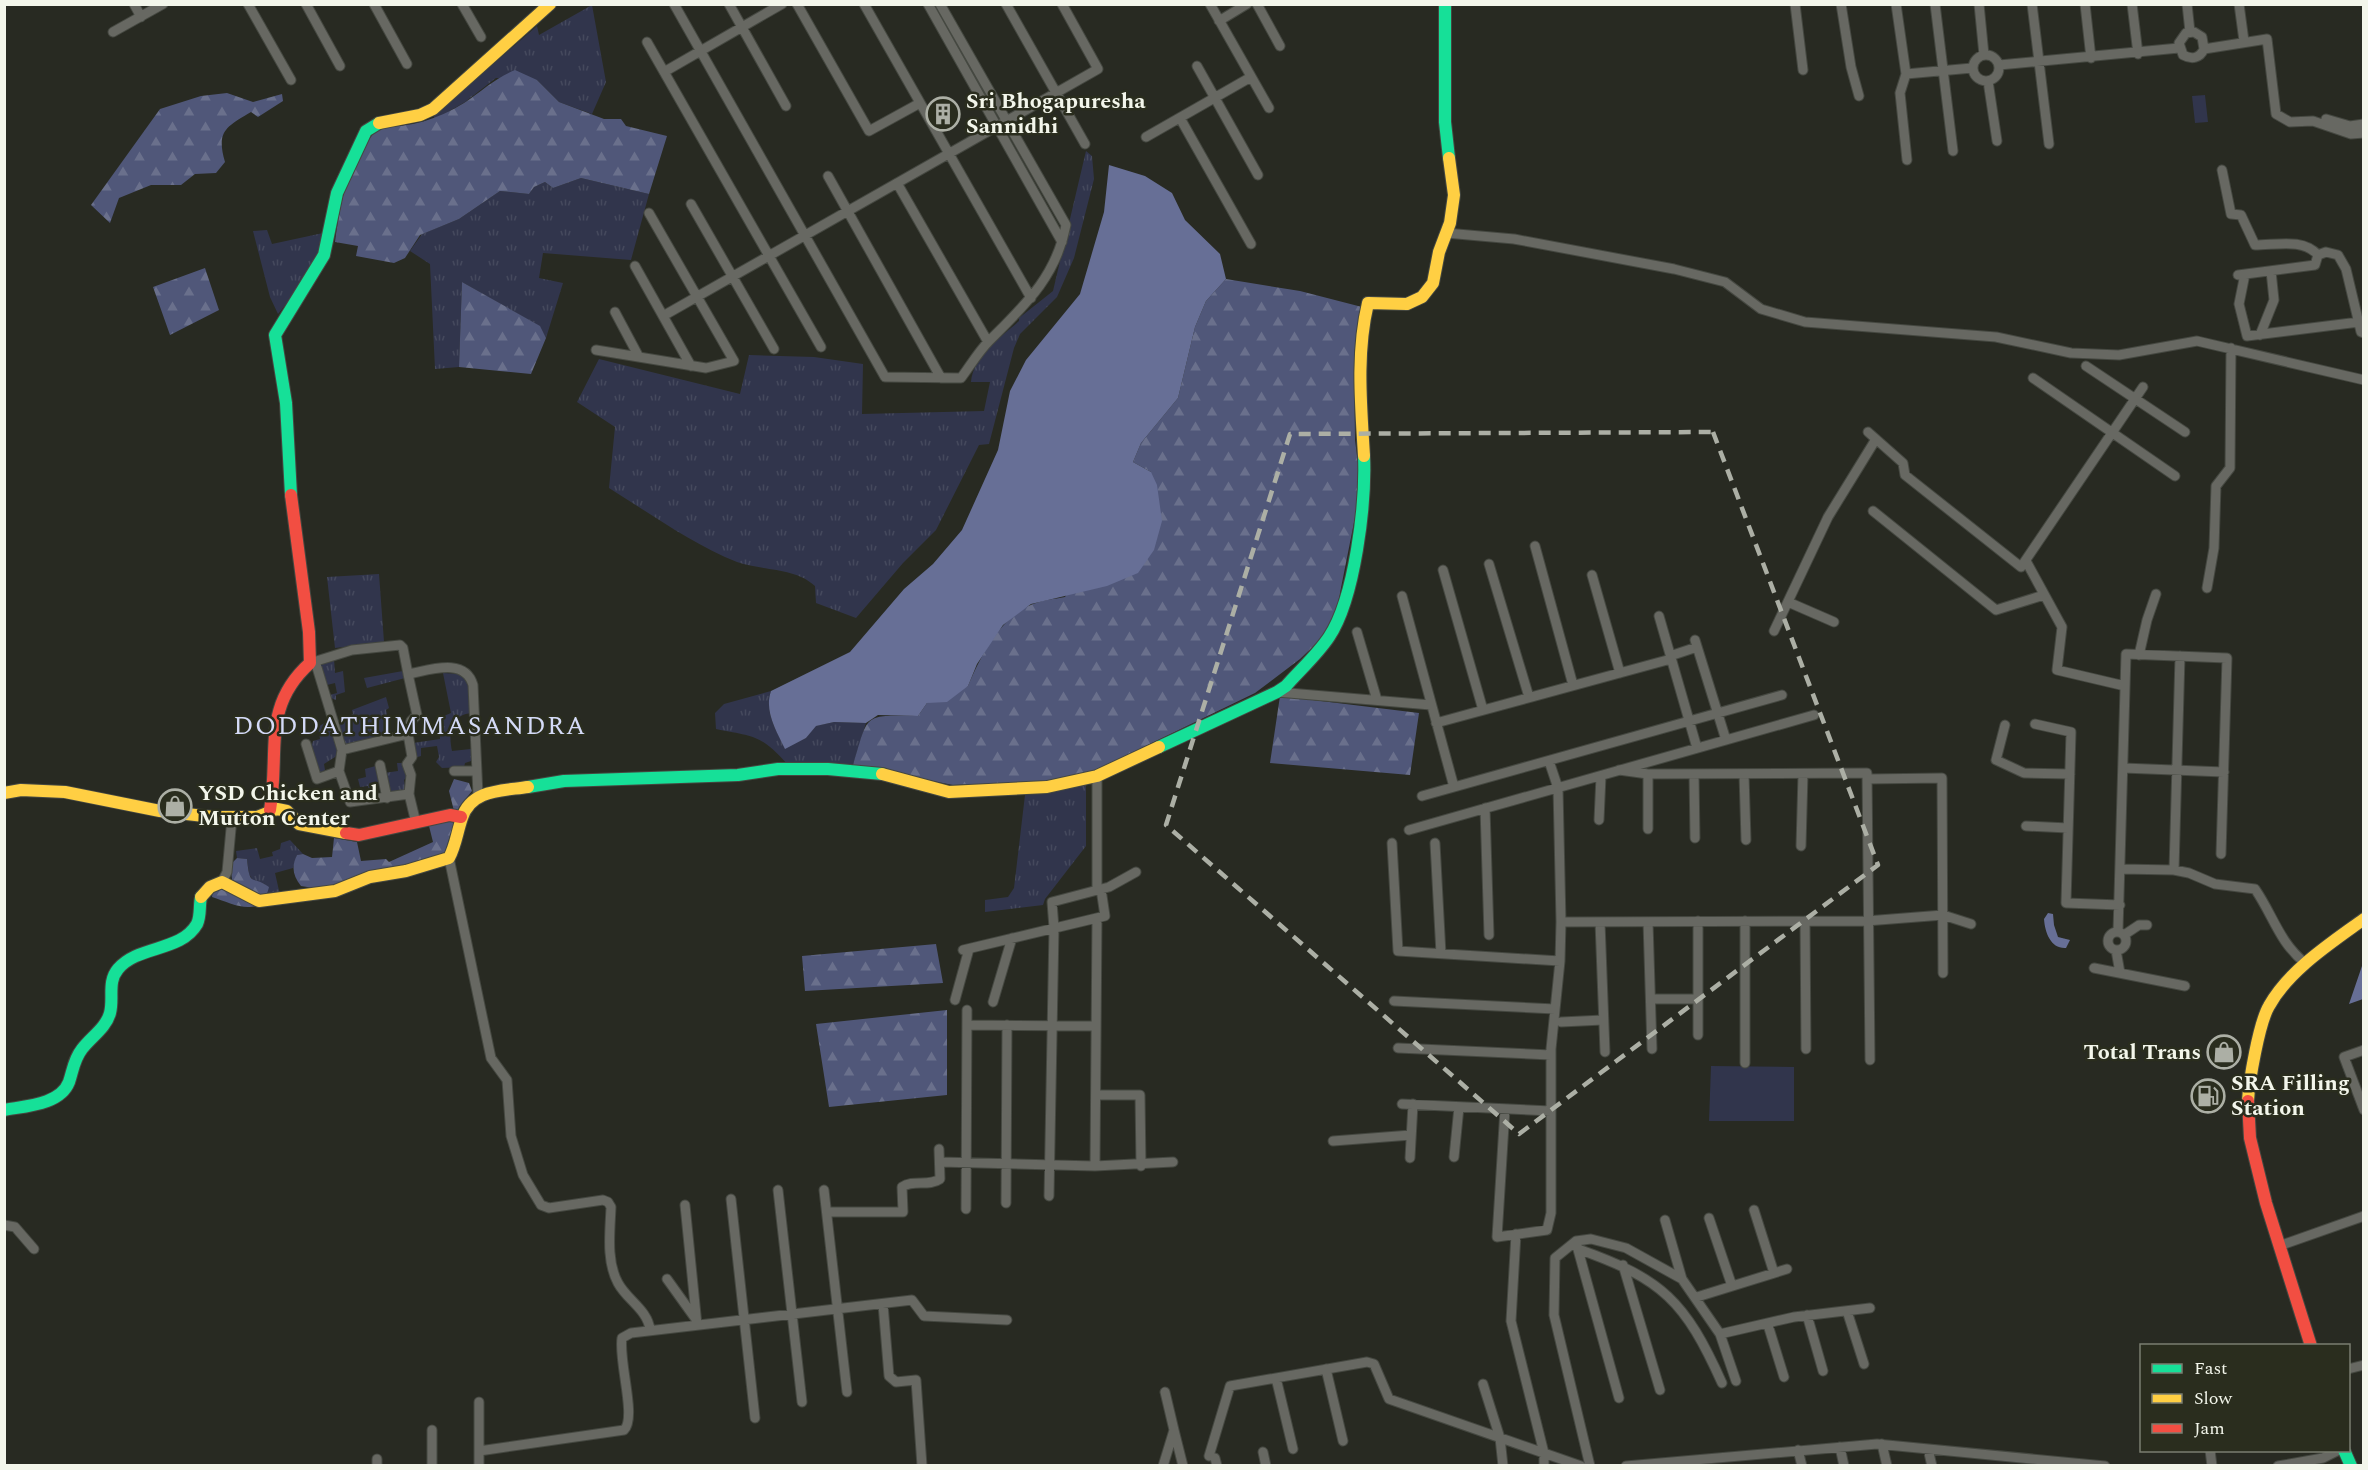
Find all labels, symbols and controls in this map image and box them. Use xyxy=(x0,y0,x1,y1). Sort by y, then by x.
place label: Sri Bhogapuresha Sannidhi xyxy=(966,85,1146,143)
building icon: Sri Bhogapuresha Sannidhi xyxy=(925,96,961,132)
district label: DODDATHIMMASANDRA xyxy=(233,706,587,746)
place label: YSD Chicken and Mutton Center xyxy=(198,777,378,835)
shop icon: YSD Chicken and Mutton Center xyxy=(157,788,193,824)
shop icon: Total Trans xyxy=(2206,1034,2242,1070)
place label: Total Trans xyxy=(2083,1036,2201,1069)
place label: SRA Filling Station xyxy=(2231,1067,2350,1125)
fuel station icon: SRA Filling Station xyxy=(2190,1078,2226,1114)
legend xyxy=(2140,1344,2350,1452)
text: Fast xyxy=(2194,1355,2227,1382)
text: Slow xyxy=(2194,1385,2233,1412)
text: Jam xyxy=(2194,1415,2225,1442)

